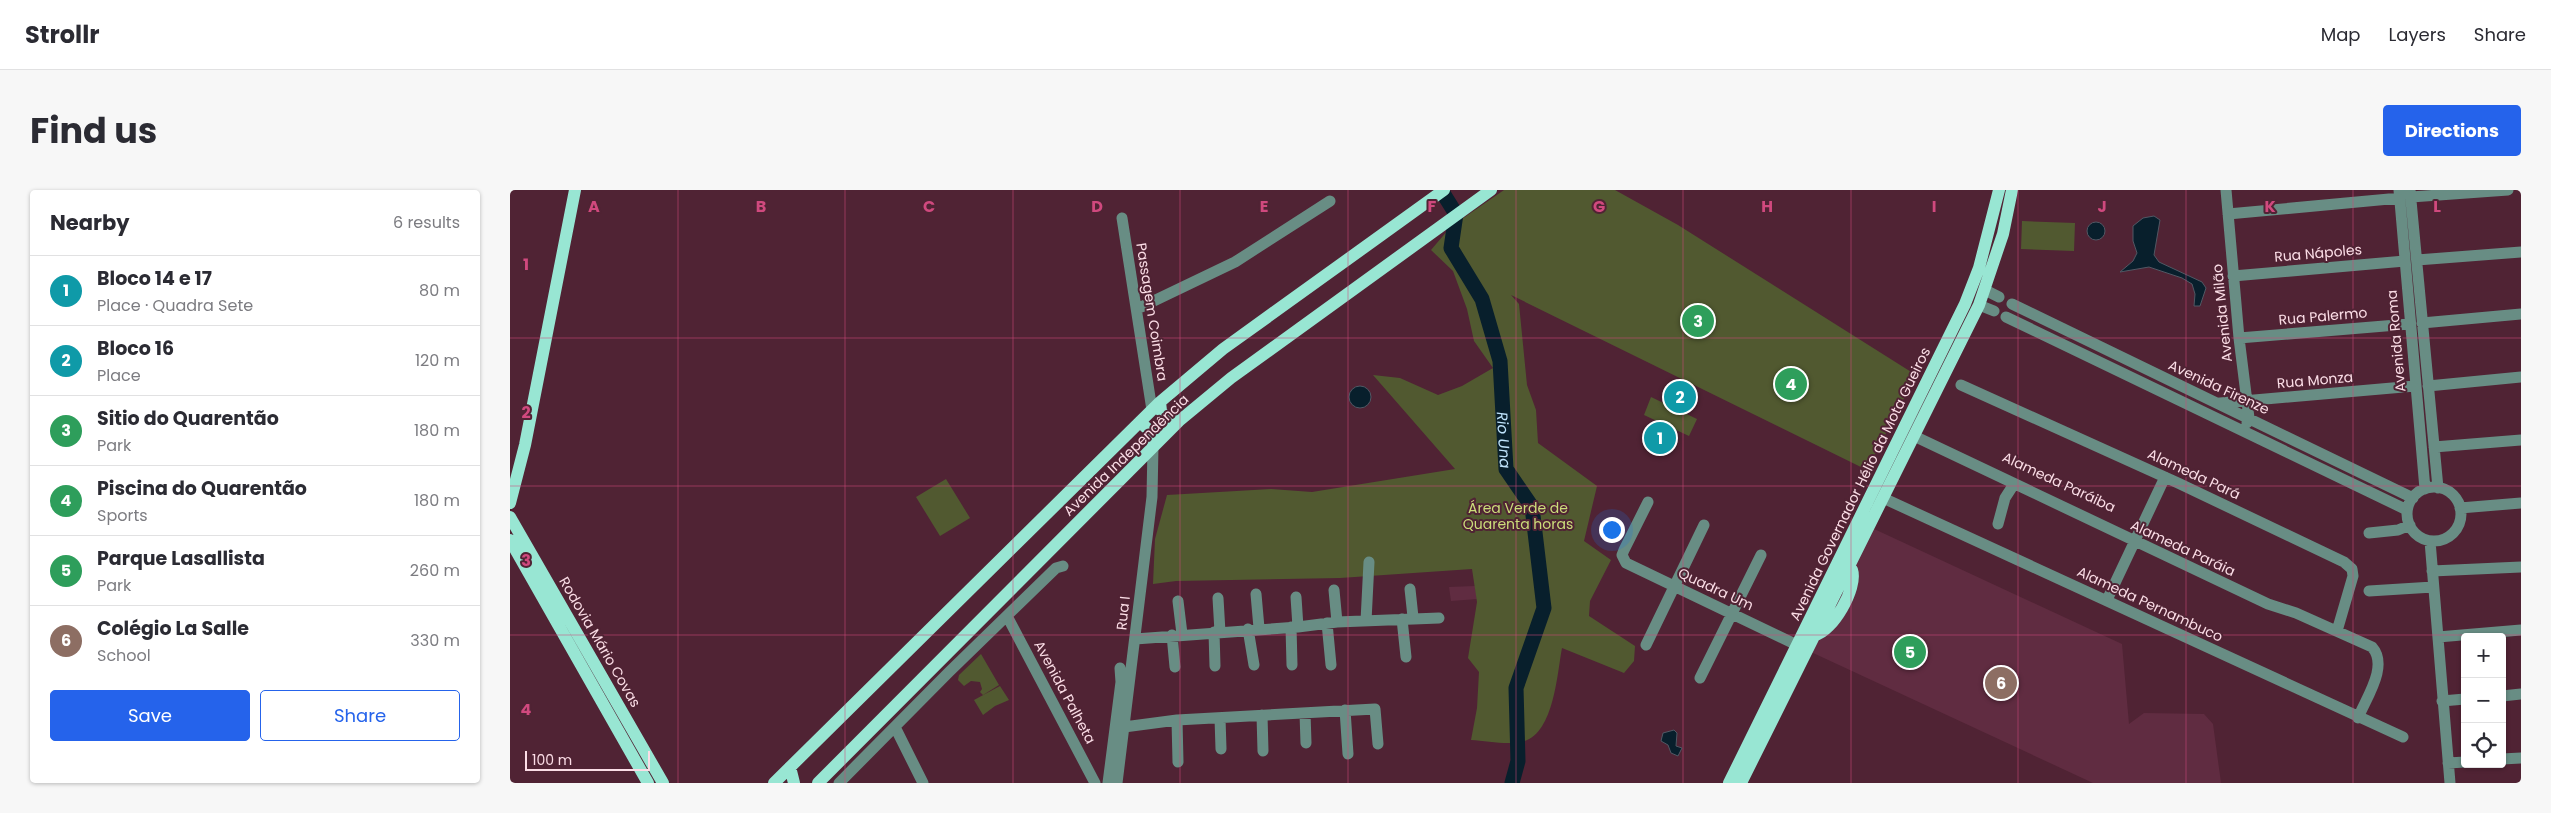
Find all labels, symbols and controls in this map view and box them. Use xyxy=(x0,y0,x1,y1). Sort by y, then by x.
text: Strollr xyxy=(25,18,100,51)
text: Map xyxy=(2321,22,2361,47)
text: Layers xyxy=(2389,22,2446,47)
text: Share xyxy=(2474,22,2526,47)
button: Directions xyxy=(2383,105,2521,156)
text: Find us xyxy=(30,106,157,155)
text: A xyxy=(588,195,600,218)
text: B xyxy=(756,195,766,218)
text: C xyxy=(923,195,935,218)
text: D xyxy=(1091,195,1103,218)
text: E xyxy=(1260,195,1268,218)
text: F xyxy=(1428,195,1437,218)
text: G xyxy=(1593,195,1605,218)
text: H xyxy=(1761,195,1773,218)
text: I xyxy=(1932,195,1936,218)
text: J xyxy=(2097,195,2107,218)
text: K xyxy=(2264,195,2276,218)
text: L xyxy=(2433,195,2441,218)
text: Nearby xyxy=(50,208,130,237)
text: 6 results xyxy=(393,211,460,234)
street label: Rua Nápoles xyxy=(2273,239,2363,267)
street label: Passagem Coimbra xyxy=(1131,241,1173,383)
text: 1 xyxy=(523,253,529,276)
street label: Avenida Milão xyxy=(2207,263,2237,363)
text: Bloco 14 e 17 xyxy=(97,265,212,292)
text: 1 xyxy=(63,279,69,302)
text: 80 m xyxy=(419,279,460,302)
street label: Avenida Roma xyxy=(2382,289,2410,393)
text: Place · Quadra Sete xyxy=(97,294,253,317)
pin: 3 xyxy=(1682,302,1714,340)
street label: Rua Palermo xyxy=(2278,302,2368,330)
text: Bloco 16 xyxy=(97,335,174,362)
street label: Avenida Governador Hélio da Mota Gueiros xyxy=(1785,344,1935,624)
text: 2 xyxy=(61,349,71,372)
text: 120 m xyxy=(415,349,460,372)
street label: Avenida Firenze xyxy=(2165,355,2273,419)
text: Place xyxy=(97,364,141,387)
pin: 4 xyxy=(1775,365,1807,403)
street label: Rua Monza xyxy=(2276,367,2354,393)
pin: 2 xyxy=(1664,378,1696,416)
street label: Avenida Independência xyxy=(1059,390,1193,520)
text: 2 xyxy=(521,401,531,424)
text: Sitio do Quarentão xyxy=(97,405,279,432)
water label: Rio Una xyxy=(1492,411,1516,469)
text: 3 xyxy=(61,419,71,442)
text: 180 m xyxy=(414,419,460,442)
pin: 1 xyxy=(1644,419,1676,457)
text: Park xyxy=(97,434,131,457)
street label: Alameda Pará xyxy=(2144,444,2244,504)
street label: Alameda Paráiba xyxy=(1999,447,2119,517)
text: Piscina do Quarentão xyxy=(97,475,307,502)
text: 4 xyxy=(61,489,71,512)
text: 180 m xyxy=(414,489,460,512)
park label: Área Verde de Quarenta horas xyxy=(1463,498,1573,534)
text: Sports xyxy=(97,504,148,527)
street label: Alameda Paráia xyxy=(2127,515,2239,581)
your location xyxy=(1599,517,1625,543)
text: Parque Lasallista xyxy=(97,545,265,572)
text: 3 xyxy=(521,549,531,572)
text: 5 xyxy=(61,559,71,582)
text: 260 m xyxy=(410,559,460,582)
street label: Alameda Pernambuco xyxy=(2074,561,2226,647)
street label: Quadra Um xyxy=(1675,563,1757,615)
street label: Rodovia Mário Covas xyxy=(554,573,646,711)
text: Park xyxy=(97,574,131,597)
street label: Rua I xyxy=(1111,595,1135,631)
text: Colégio La Salle xyxy=(97,615,249,642)
text: 6 xyxy=(61,629,71,652)
text: 330 m xyxy=(410,629,460,652)
pin: 5 xyxy=(1894,633,1926,671)
map controls xyxy=(2461,633,2506,768)
button: + xyxy=(2461,633,2506,678)
street label: Avenida Palheta xyxy=(1029,637,1101,747)
text: School xyxy=(97,644,151,667)
pin: 6 xyxy=(1985,664,2017,702)
button: − xyxy=(2461,678,2506,723)
button: Save xyxy=(50,690,250,741)
button: Share xyxy=(260,690,460,741)
text: 4 xyxy=(521,698,532,721)
button: locate xyxy=(2461,723,2506,768)
scale bar xyxy=(525,748,650,771)
text: 100 m xyxy=(532,750,572,770)

